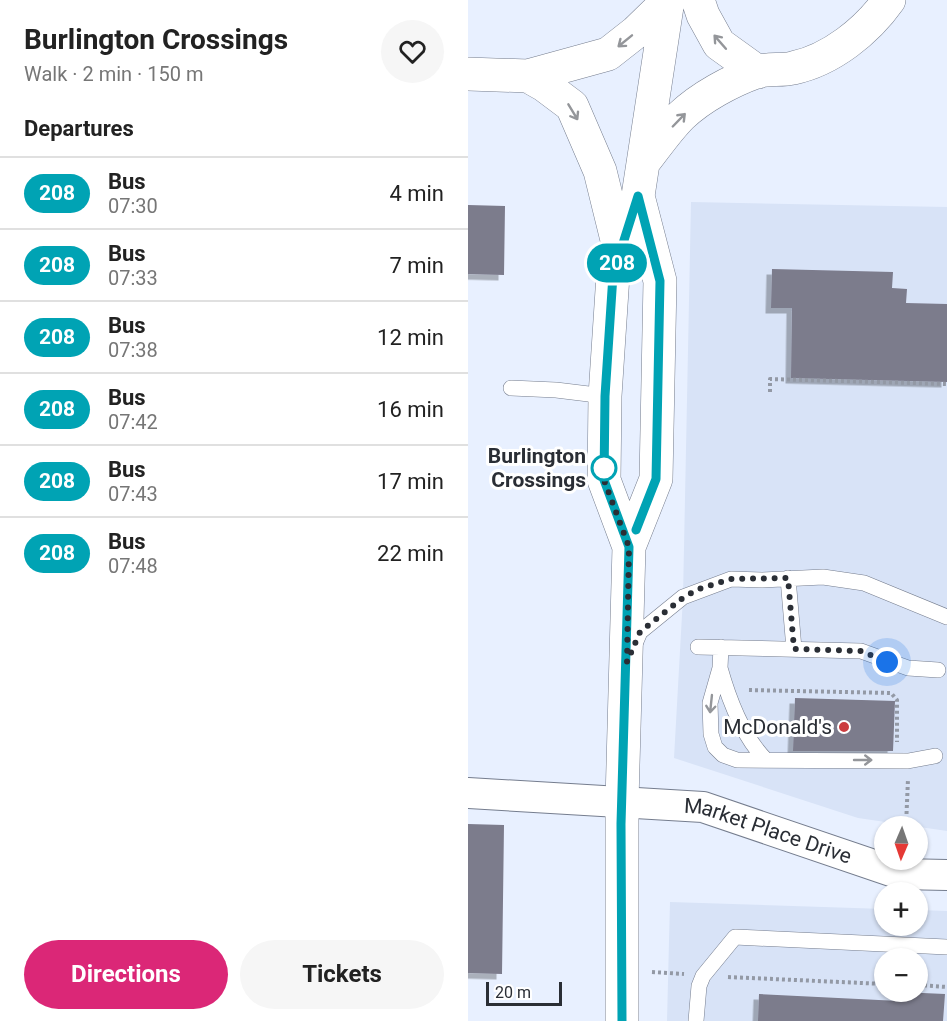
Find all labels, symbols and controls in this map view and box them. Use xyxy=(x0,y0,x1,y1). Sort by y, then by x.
button: heart xyxy=(381,20,444,83)
text: Burlington Crossings xyxy=(24,23,288,56)
one-way arrow xyxy=(714,34,727,50)
one-way arrow xyxy=(617,35,633,48)
text: Walk · 2 min · 150 m xyxy=(24,62,203,86)
one-way arrow xyxy=(567,103,579,120)
one-way arrow xyxy=(672,112,687,127)
text: Departures xyxy=(24,116,134,141)
text: Bus xyxy=(108,169,146,194)
text: 208 xyxy=(39,181,75,205)
text: 4 min xyxy=(389,181,444,206)
text: 07:30 xyxy=(108,194,158,218)
text: Bus xyxy=(108,241,146,266)
line badge: 208 xyxy=(582,244,652,282)
text: 208 xyxy=(599,251,635,275)
text: 208 xyxy=(39,253,75,277)
text: 7 min xyxy=(389,253,444,278)
text: 07:33 xyxy=(108,266,158,290)
text: Bus xyxy=(108,313,146,338)
text: 208 xyxy=(39,325,75,349)
text: 12 min xyxy=(377,325,444,350)
text: 07:38 xyxy=(108,338,158,362)
text: Bus xyxy=(108,385,146,410)
text: 208 xyxy=(39,397,75,421)
text: 16 min xyxy=(377,397,444,422)
text: 07:42 xyxy=(108,410,158,434)
place label: Burlington Crossings xyxy=(488,444,586,492)
marker: Burlington Crossings xyxy=(591,455,617,481)
text: Bus xyxy=(108,457,146,482)
text: 208 xyxy=(39,469,75,493)
text: 17 min xyxy=(377,469,444,494)
text: 07:43 xyxy=(108,482,158,506)
text: Bus xyxy=(108,529,146,554)
text: 208 xyxy=(39,541,75,565)
text: 22 min xyxy=(377,541,444,566)
text: 07:48 xyxy=(108,554,158,578)
your location xyxy=(872,647,902,677)
one-way arrow xyxy=(706,694,717,714)
place label: McDonald's xyxy=(723,715,832,739)
marker: McDonald's xyxy=(837,720,851,734)
one-way arrow xyxy=(852,754,872,766)
street label: Market Place Drive xyxy=(683,794,855,869)
north arrow xyxy=(874,816,928,870)
map controls xyxy=(874,816,928,1002)
button: + xyxy=(874,882,928,936)
button: Directions xyxy=(24,940,228,1009)
button: Tickets xyxy=(240,940,444,1009)
button: − xyxy=(874,948,928,1002)
scale bar xyxy=(486,979,562,1006)
text: 20 m xyxy=(495,983,531,1002)

